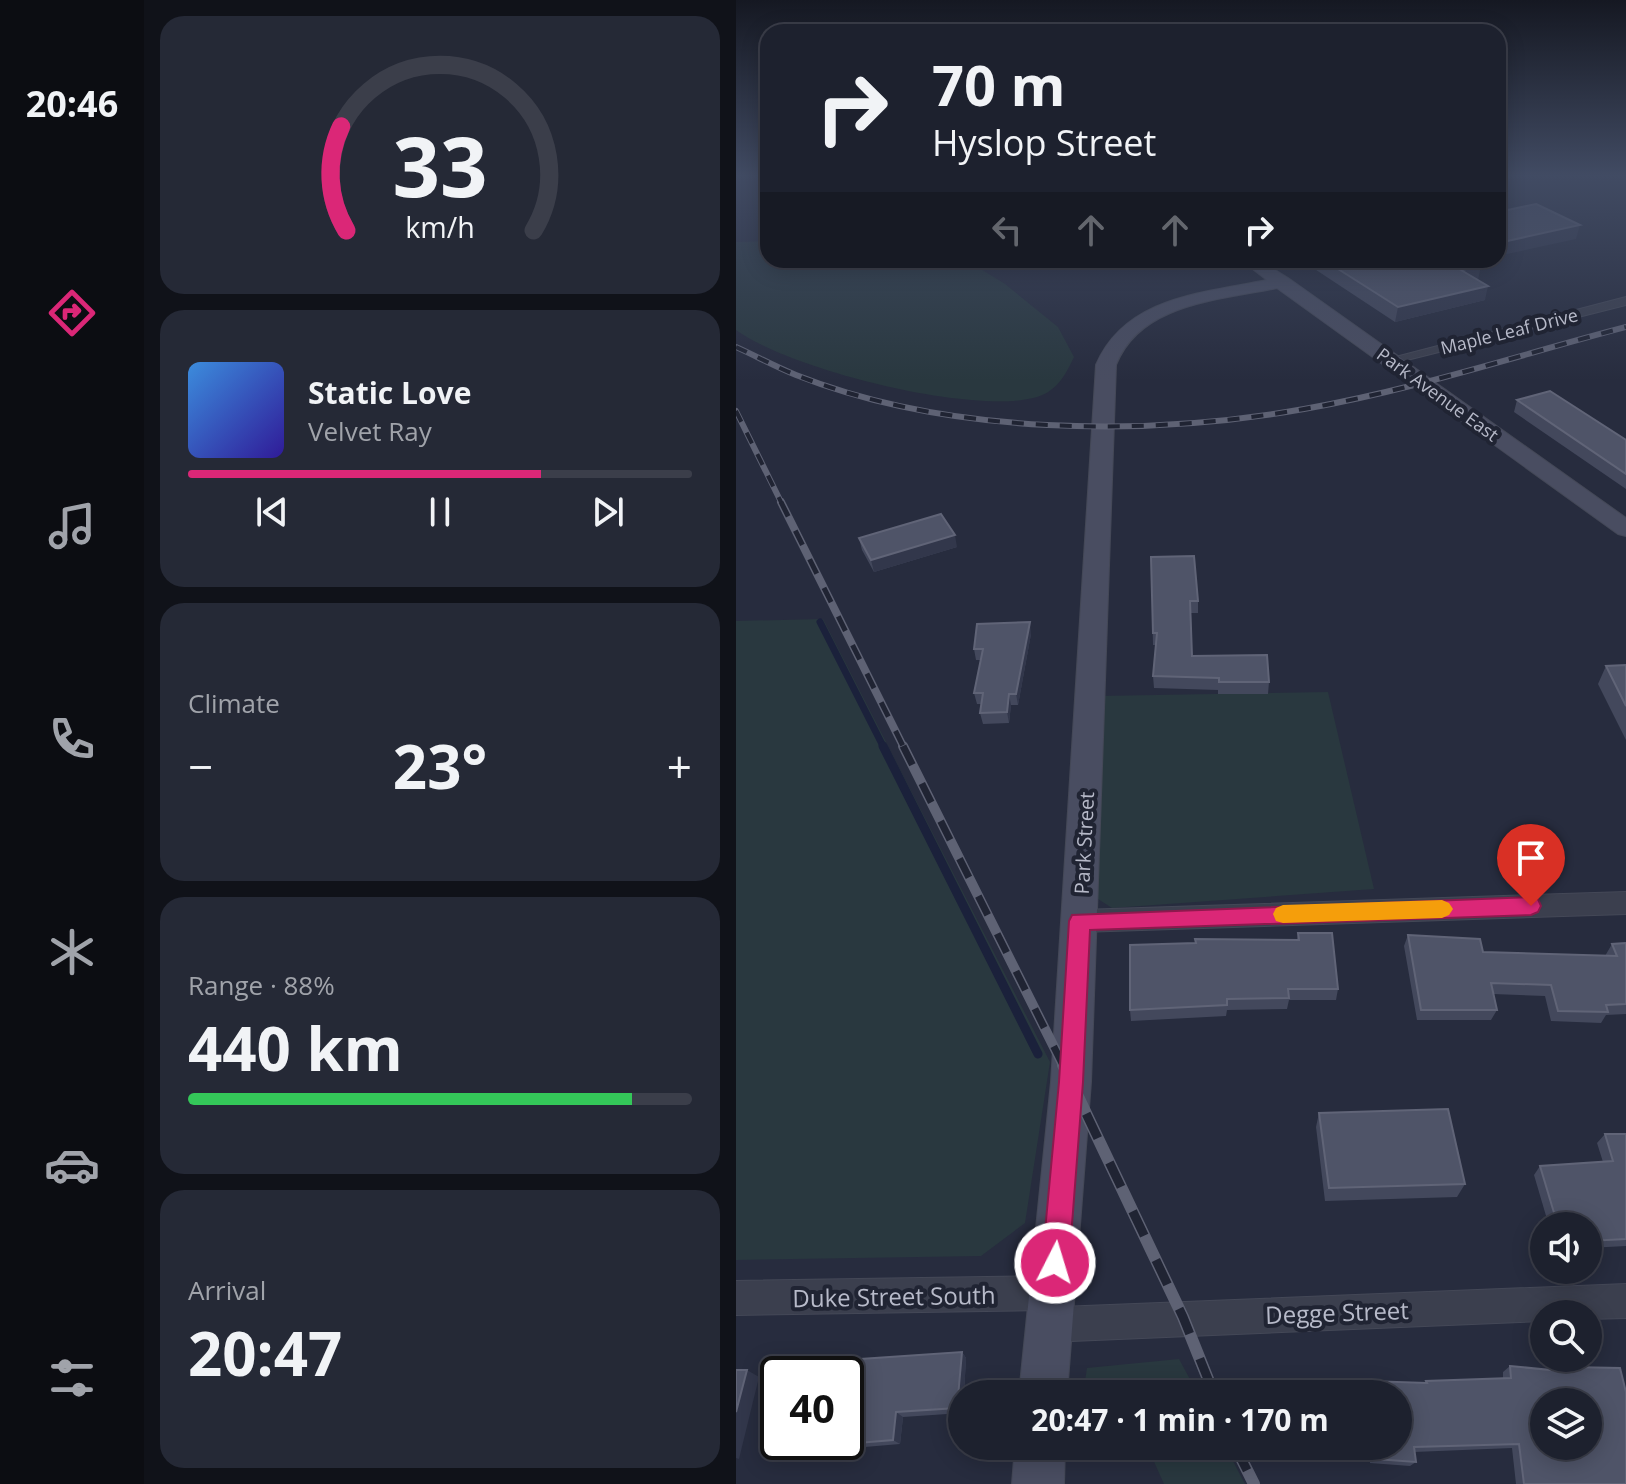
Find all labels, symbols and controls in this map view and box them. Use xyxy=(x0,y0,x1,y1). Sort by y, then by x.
text: 70 m xyxy=(932,46,1066,122)
icon: right xyxy=(800,56,904,160)
text: 20:46 xyxy=(26,79,118,128)
text: 33 xyxy=(392,107,488,220)
text: Hyslop Street xyxy=(932,118,1156,167)
text: km/h xyxy=(405,207,475,246)
icon: left xyxy=(985,208,1029,252)
icon: ahead xyxy=(1069,208,1113,252)
icon: ahead xyxy=(1153,208,1197,252)
icon: right xyxy=(1237,208,1281,252)
icon: directions xyxy=(44,285,100,341)
street label: Maple Leaf Drive xyxy=(1438,302,1580,360)
street label: Park Avenue East xyxy=(1372,342,1504,446)
text: Static Love xyxy=(308,372,471,413)
text: Velvet Ray xyxy=(308,413,432,449)
icon: previous xyxy=(250,490,294,534)
icon: pause xyxy=(418,490,462,534)
icon: next xyxy=(586,490,630,534)
icon: music xyxy=(44,498,100,554)
text: Climate xyxy=(188,685,280,721)
icon: phone xyxy=(44,711,100,767)
text: 23° xyxy=(393,725,487,807)
text: − xyxy=(188,736,213,796)
text: + xyxy=(667,736,692,796)
street label: Park Street xyxy=(1068,791,1100,895)
pin xyxy=(1497,824,1565,906)
icon: arrive xyxy=(1509,836,1553,880)
icon: climate xyxy=(44,924,100,980)
text: Range · 88% xyxy=(188,967,335,1003)
text: 440 km xyxy=(188,1007,403,1089)
icon: car xyxy=(44,1137,100,1193)
map controls xyxy=(1530,1212,1602,1460)
button: sound xyxy=(1530,1212,1602,1284)
position arrow xyxy=(1013,1221,1097,1305)
text: Arrival xyxy=(188,1272,266,1308)
street label: Duke Street South xyxy=(792,1278,996,1314)
street label: Degge Street xyxy=(1265,1293,1409,1331)
button: search xyxy=(1530,1300,1602,1372)
text: 20:47 xyxy=(188,1312,342,1394)
icon: filters xyxy=(44,1350,100,1406)
speed limit sign: 40 xyxy=(760,1356,864,1460)
button: layers xyxy=(1530,1388,1602,1460)
text: 20:47 · 1 min · 170 m xyxy=(1031,1399,1329,1440)

